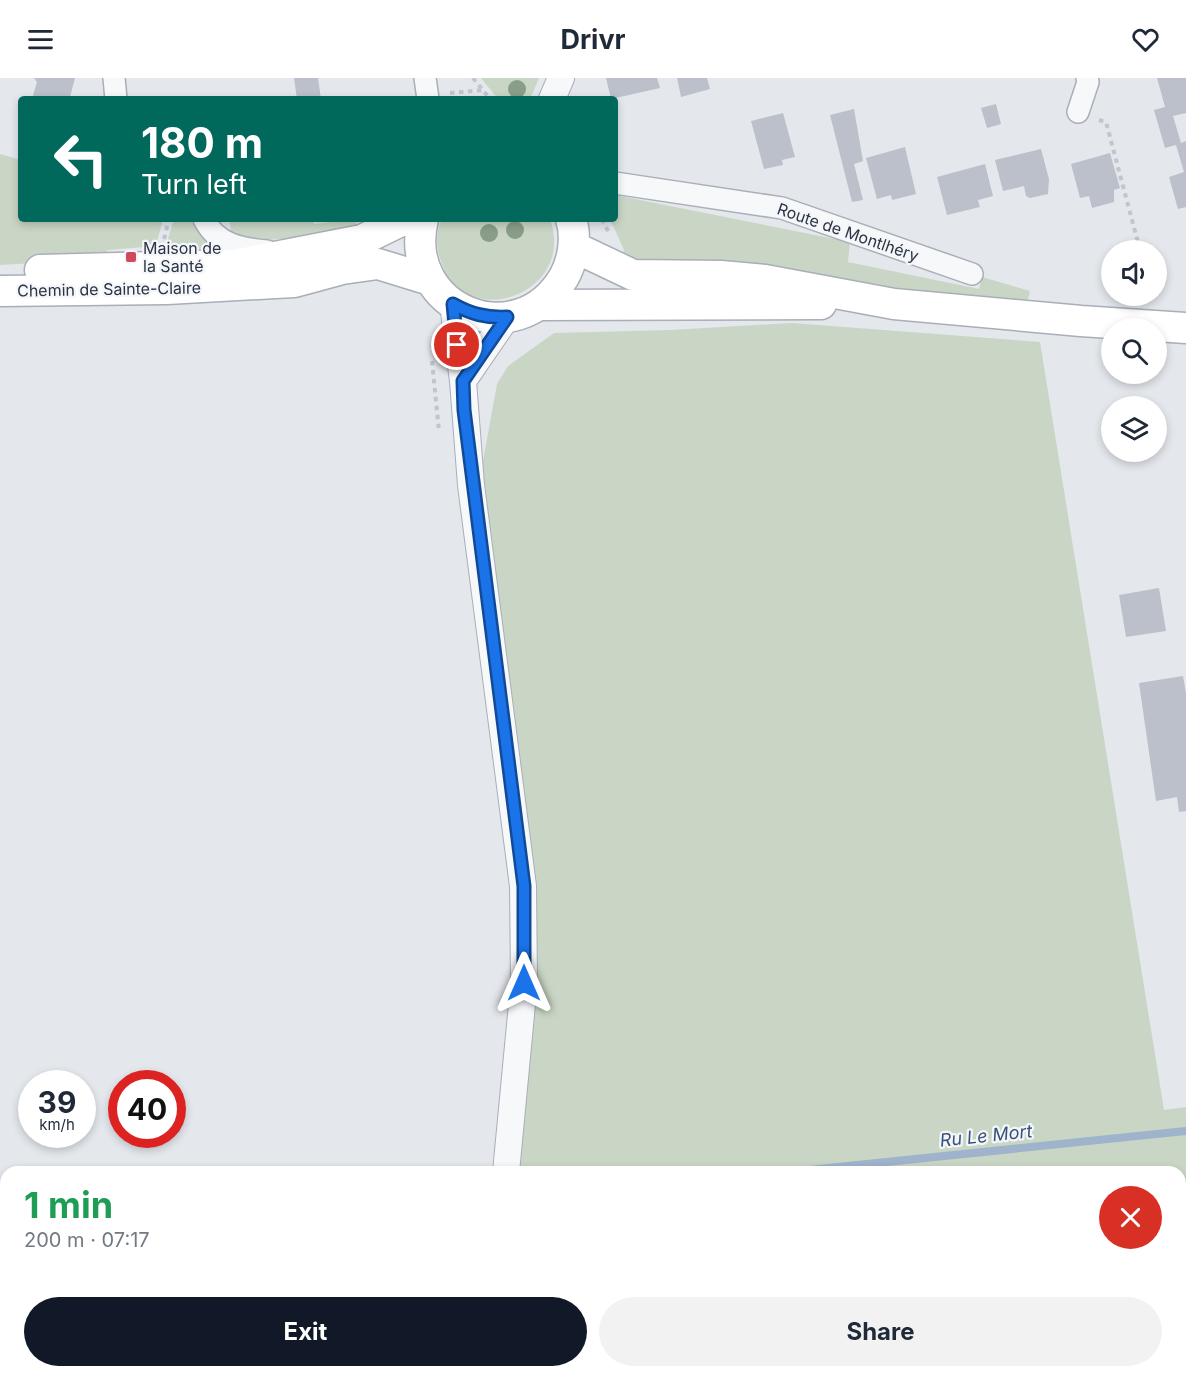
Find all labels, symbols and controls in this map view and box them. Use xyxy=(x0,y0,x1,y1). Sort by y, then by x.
icon: menu xyxy=(24,23,57,56)
text: Drivr xyxy=(560,23,626,56)
icon: heart xyxy=(1129,23,1162,56)
text: 180 m xyxy=(141,117,263,168)
icon: left xyxy=(42,120,120,198)
text: Turn left xyxy=(141,168,247,201)
street label: Route de Montlhéry xyxy=(775,198,921,266)
place label: Maison de la Santé xyxy=(143,238,221,276)
map controls xyxy=(1101,240,1167,462)
button: sound xyxy=(1101,240,1167,306)
marker: Maison de la Santé xyxy=(124,250,138,264)
street label: Chemin de Sainte-Claire xyxy=(17,277,201,301)
button: search xyxy=(1101,318,1167,384)
pin xyxy=(431,319,482,370)
icon: arrive xyxy=(440,328,473,361)
button: layers xyxy=(1101,396,1167,462)
position arrow xyxy=(492,951,556,1015)
speed limit sign: 40 xyxy=(108,1070,186,1148)
text: 39 xyxy=(38,1084,76,1120)
text: km/h xyxy=(39,1115,75,1134)
water label: Ru Le Mort xyxy=(939,1120,1034,1151)
text: 1 min xyxy=(24,1183,113,1227)
button: close xyxy=(1099,1186,1162,1249)
text: 200 m · 07:17 xyxy=(24,1228,150,1252)
button: Exit xyxy=(24,1297,587,1366)
button: Share xyxy=(599,1297,1162,1366)

